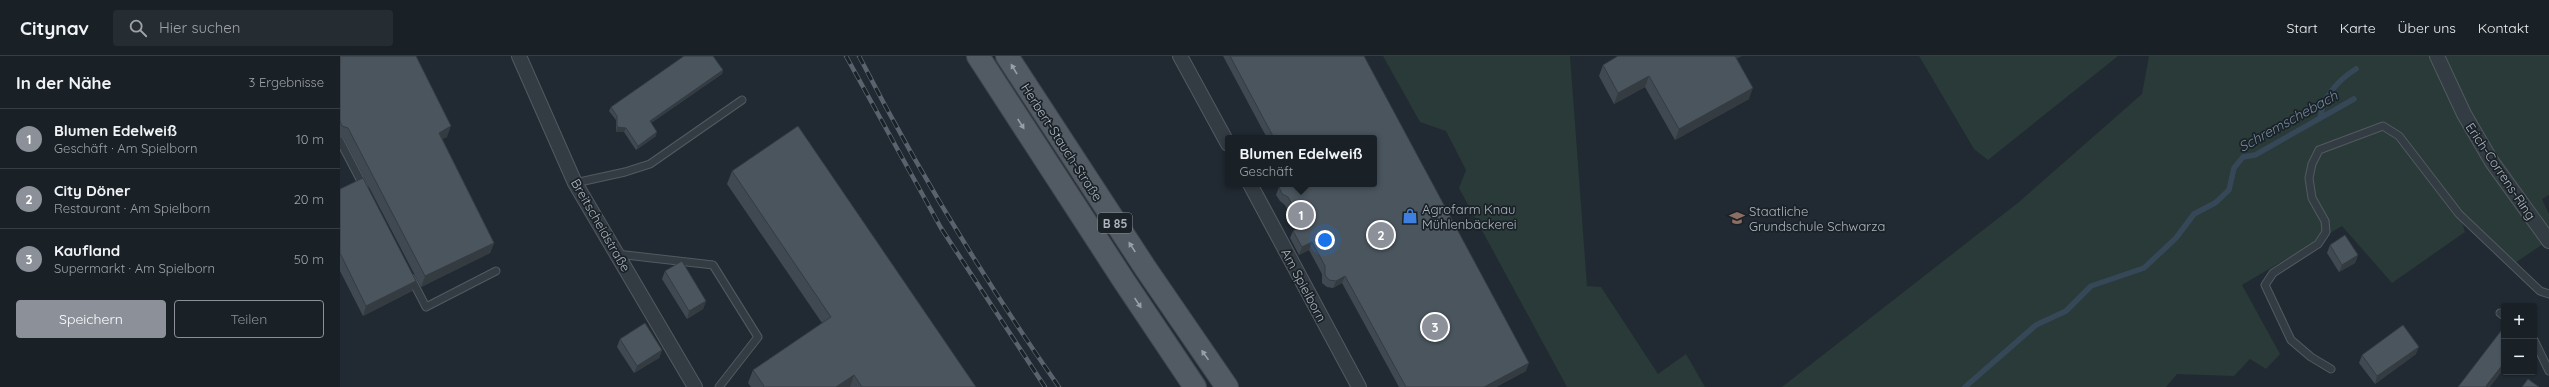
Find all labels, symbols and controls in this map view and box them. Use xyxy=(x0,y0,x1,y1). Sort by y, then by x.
search box xyxy=(113,10,393,46)
text: Citynav xyxy=(20,16,89,40)
icon: search xyxy=(127,17,149,39)
text: Hier suchen xyxy=(159,18,240,37)
text: Start xyxy=(2286,19,2318,37)
text: Karte xyxy=(2340,19,2376,37)
text: Über uns xyxy=(2398,19,2456,37)
text: Kontakt xyxy=(2478,19,2529,37)
one-way arrow xyxy=(1011,63,1018,75)
text: In der Nähe xyxy=(16,72,112,93)
text: 3 Ergebnisse xyxy=(249,74,324,90)
street label: Herbert-Stauch-Straße xyxy=(1018,80,1106,204)
water label: Schremschebach xyxy=(2235,86,2342,156)
one-way arrow xyxy=(1017,119,1025,130)
street label: Erich-Correns-Ring xyxy=(2463,119,2539,223)
text: Blumen Edelweiß xyxy=(54,121,177,140)
text: 1 xyxy=(26,131,32,147)
text: 10 m xyxy=(296,131,324,147)
popup xyxy=(1225,135,1377,187)
text: Geschäft · Am Spielborn xyxy=(54,140,198,156)
text: Blumen Edelweiß xyxy=(1240,144,1362,163)
text: Geschäft xyxy=(1240,163,1293,179)
street label: Breitscheidstraße xyxy=(568,176,634,274)
text: City Döner xyxy=(54,181,130,200)
text: 2 xyxy=(25,191,33,207)
text: 20 m xyxy=(294,191,324,207)
text: Restaurant · Am Spielborn xyxy=(54,200,210,216)
pin: 1 xyxy=(1288,200,1314,230)
place label: Agrofarm Knau Mühlenbäckerei xyxy=(1422,201,1517,232)
place label: Staatliche Grundschule Schwarza xyxy=(1749,203,1885,234)
shop icon: Agrofarm Knau Mühlenbäckerei xyxy=(1401,207,1419,225)
school or university icon: Staatliche Grundschule Schwarza xyxy=(1728,209,1746,227)
road number: B 85 xyxy=(1098,213,1132,233)
pin: 2 xyxy=(1368,220,1394,250)
your location xyxy=(1315,230,1335,250)
text: Kaufland xyxy=(54,241,120,260)
one-way arrow xyxy=(1128,242,1136,253)
street label: Am Spielborn xyxy=(1278,246,1330,324)
text: 3 xyxy=(26,251,32,267)
text: 50 m xyxy=(294,251,324,267)
text: Supermarkt · Am Spielborn xyxy=(54,260,215,276)
one-way arrow xyxy=(1134,298,1142,308)
button: Speichern xyxy=(16,300,166,338)
button: Teilen xyxy=(174,300,324,338)
map controls xyxy=(2501,303,2537,375)
button: + xyxy=(2501,303,2537,339)
pin: 3 xyxy=(1422,312,1448,342)
button: − xyxy=(2501,339,2537,375)
one-way arrow xyxy=(1201,350,1209,360)

